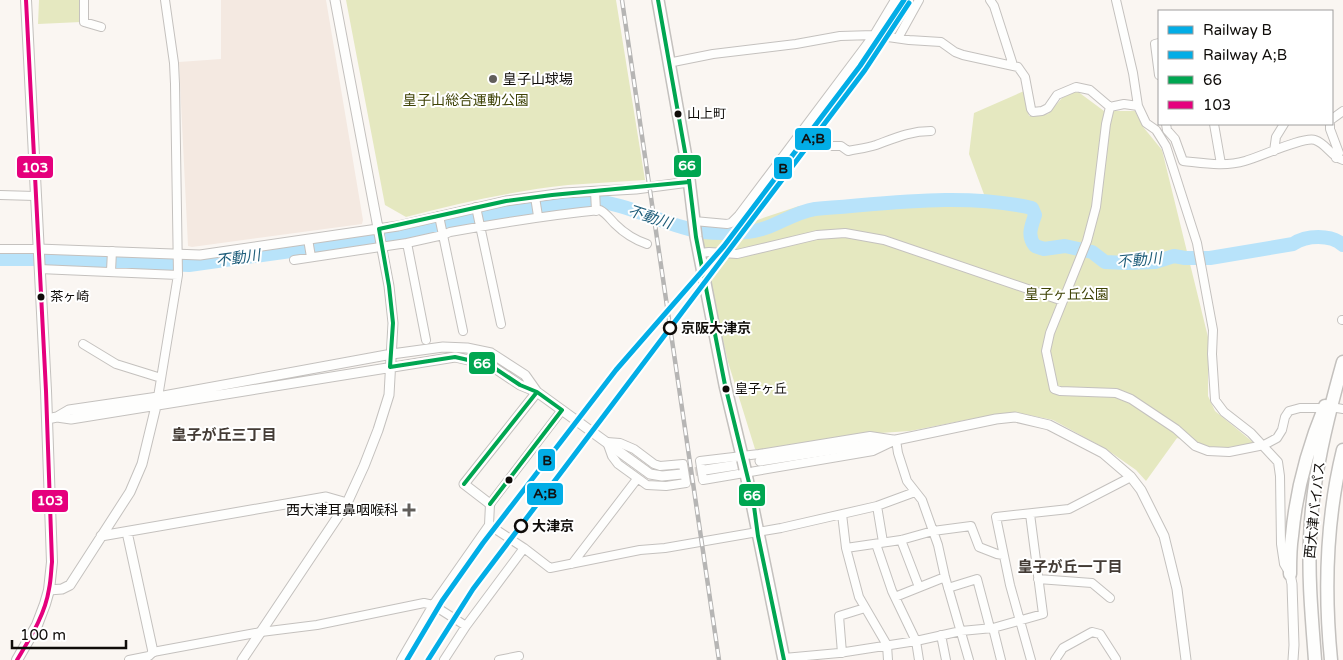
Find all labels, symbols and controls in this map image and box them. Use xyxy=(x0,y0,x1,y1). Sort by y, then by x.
legend xyxy=(1158,10,1333,125)
text: Railway B xyxy=(1203,21,1272,39)
text: Railway A;B xyxy=(1203,46,1287,64)
place label: 皇子山球場 xyxy=(503,71,573,88)
text: 66 xyxy=(1203,71,1222,89)
marker: 皇子山球場 xyxy=(487,73,499,85)
park label: 皇子山総合運動公園 xyxy=(403,92,529,109)
text: 103 xyxy=(1203,96,1231,114)
place label: 山上町 xyxy=(687,106,726,122)
marker: 山上町 xyxy=(673,109,683,119)
line badge: A;B xyxy=(794,127,832,151)
text: A;B xyxy=(801,130,825,147)
line badge: 66 xyxy=(673,154,702,178)
line badge: 103 xyxy=(16,155,54,179)
line badge: B xyxy=(773,156,793,180)
text: 66 xyxy=(678,157,696,174)
text: 103 xyxy=(22,159,48,176)
text: B xyxy=(778,160,788,177)
water label: 不動川 xyxy=(626,201,676,233)
water label: 不動川 xyxy=(214,246,264,270)
water label: 不動川 xyxy=(1116,249,1164,271)
park label: 皇子ヶ丘公園 xyxy=(1025,286,1109,303)
place label: 茶ヶ崎 xyxy=(50,289,89,305)
marker: 茶ヶ崎 xyxy=(36,292,46,302)
place label: 京阪大津京 xyxy=(681,320,751,337)
marker: 京阪大津京 xyxy=(663,321,677,335)
line badge: 66 xyxy=(468,351,496,375)
text: 66 xyxy=(473,355,491,372)
place label: 皇子ヶ丘 xyxy=(735,381,787,397)
marker: 皇子ヶ丘 xyxy=(721,384,731,394)
district label: 皇子が丘三丁目 xyxy=(171,426,277,444)
line badge: B xyxy=(537,448,556,472)
text: B xyxy=(542,452,552,469)
street label: 西大津バイパス xyxy=(1301,461,1329,559)
unlabelled marker xyxy=(504,475,514,485)
line badge: A;B xyxy=(526,482,564,506)
line badge: 66 xyxy=(738,483,766,507)
text: A;B xyxy=(533,485,557,502)
text: 66 xyxy=(743,487,761,504)
line badge: 103 xyxy=(31,489,69,513)
text: 103 xyxy=(37,492,63,509)
place label: 西大津耳鼻咽喉科 xyxy=(286,502,398,519)
marker: 西大津耳鼻咽喉科 xyxy=(402,503,416,517)
place label: 大津京 xyxy=(532,518,574,535)
marker: 大津京 xyxy=(514,519,528,533)
district label: 皇子が丘一丁目 xyxy=(1017,558,1123,576)
scale bar xyxy=(12,618,126,650)
text: 100 m xyxy=(20,626,66,644)

